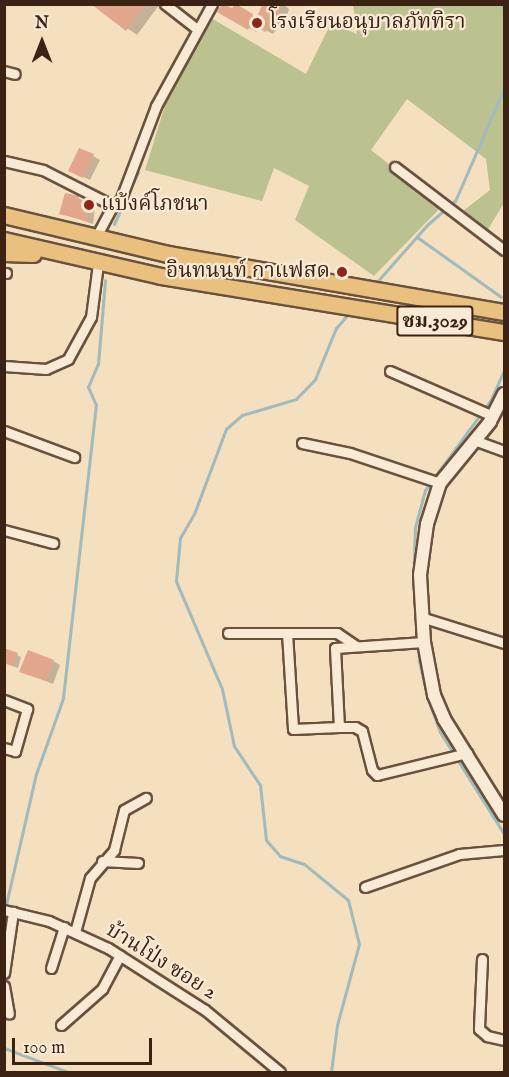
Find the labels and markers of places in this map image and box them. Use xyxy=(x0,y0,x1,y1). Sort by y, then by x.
place label: โรงเรียนอนุบาลภัททิรา xyxy=(269,10,466,36)
marker: โรงเรียนอนุบาลภัททิรา xyxy=(250,16,264,30)
place label: แบ้งค์โภชนา xyxy=(101,192,209,218)
marker: แบ้งค์โภชนา xyxy=(82,198,96,212)
place label: อินทนนท์ กาแฟสด xyxy=(166,259,330,285)
marker: อินทนนท์ กาแฟสด xyxy=(335,265,349,279)

